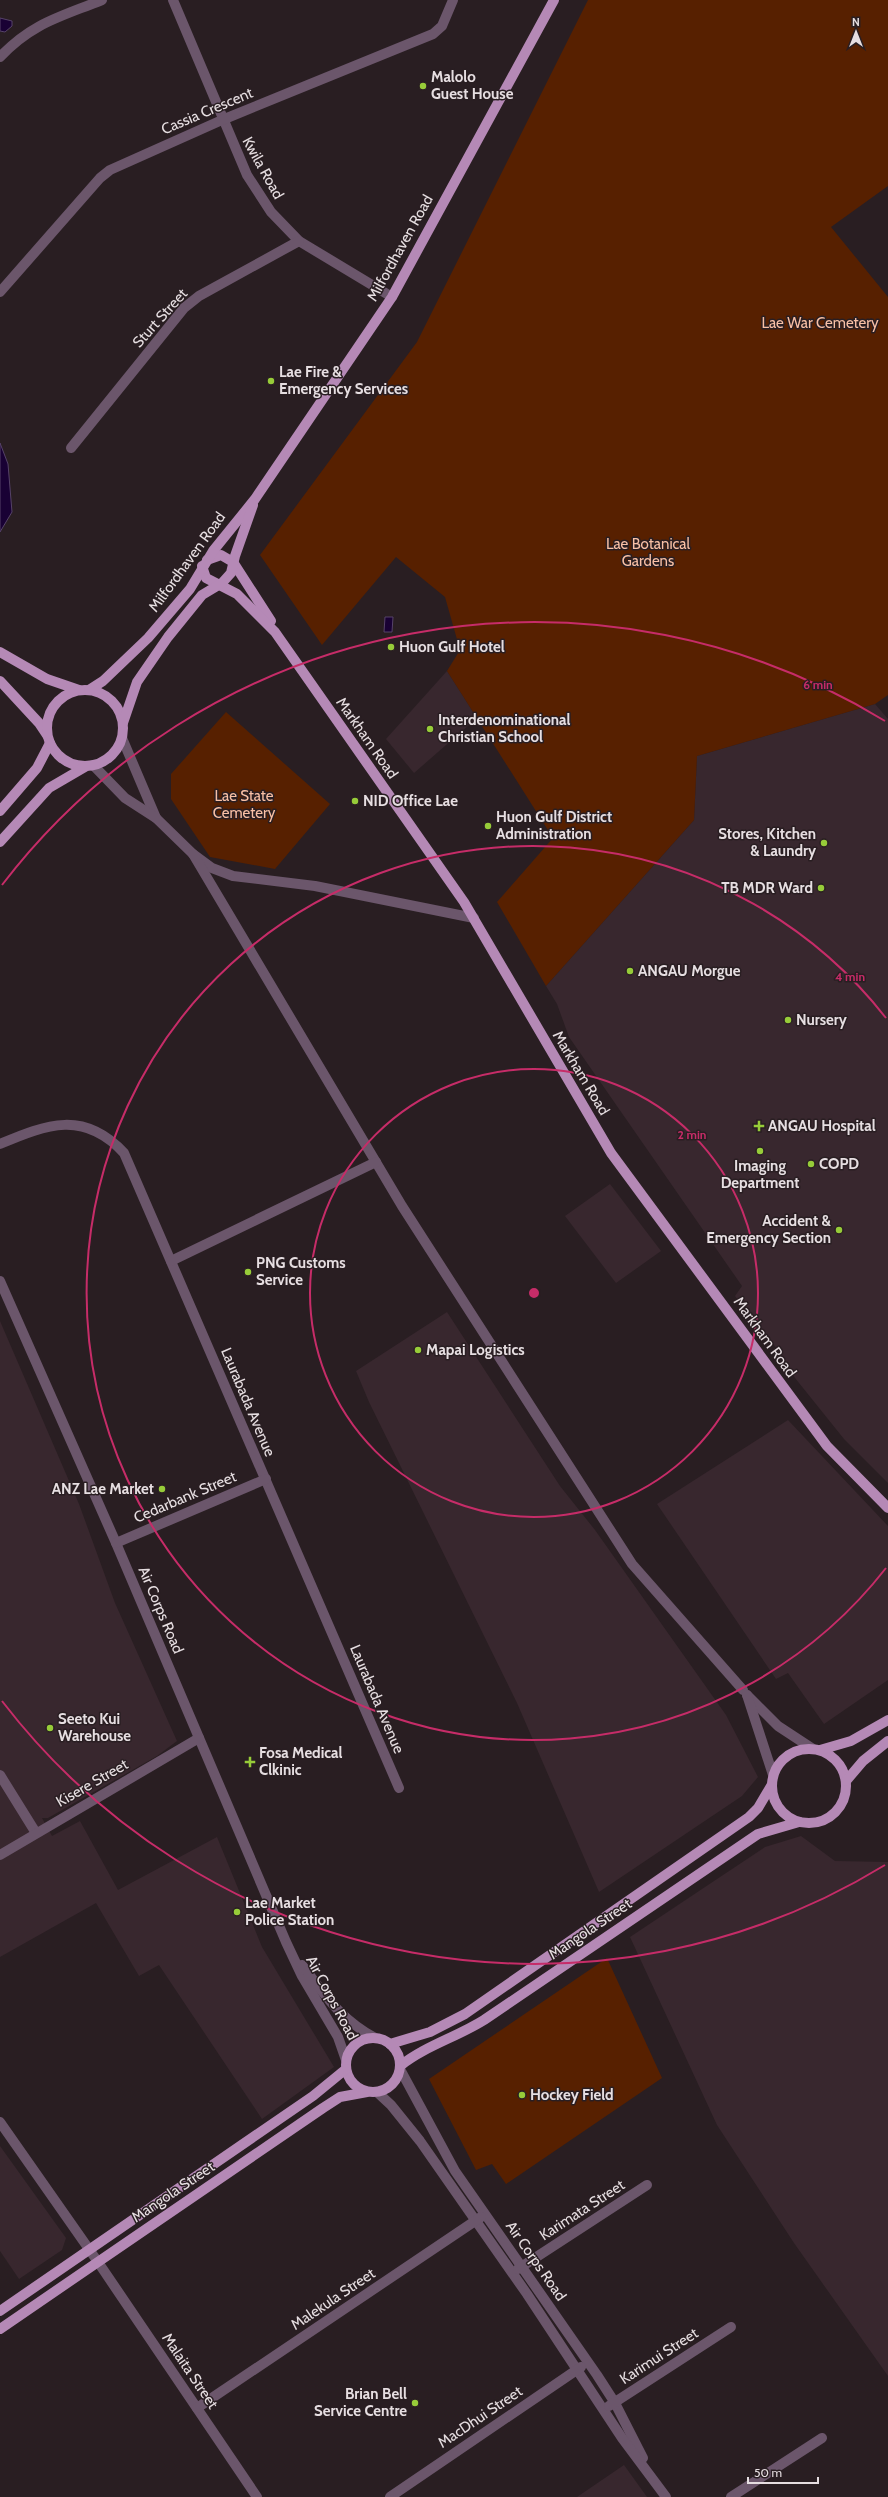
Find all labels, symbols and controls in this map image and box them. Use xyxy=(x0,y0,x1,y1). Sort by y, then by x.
north arrow xyxy=(836,12,876,52)
text: N xyxy=(852,15,860,29)
place label: Malolo Guest House xyxy=(431,68,514,103)
marker: Malolo Guest House xyxy=(418,81,428,91)
street label: Cassia Crescent xyxy=(158,84,256,138)
street label: Kwila Road xyxy=(239,134,287,202)
street label: Milfordhaven Road xyxy=(363,192,437,304)
street label: Sturt Street xyxy=(129,285,191,351)
park label: Lae War Cemetery xyxy=(761,314,879,332)
place label: Lae Fire & Emergency Services xyxy=(279,363,408,398)
marker: Lae Fire & Emergency Services xyxy=(266,376,276,386)
street label: Milfordhaven Road xyxy=(145,509,229,615)
park label: Lae Botanical Gardens xyxy=(606,535,691,570)
place label: Huon Gulf Hotel xyxy=(399,638,505,656)
marker: Huon Gulf Hotel xyxy=(386,642,396,652)
text: 6 min xyxy=(803,677,833,692)
street label: Markham Road xyxy=(332,694,402,782)
place label: Interdenominational Christian School xyxy=(438,711,570,746)
marker: Interdenominational Christian School xyxy=(425,724,435,734)
park label: Lae State Cemetery xyxy=(213,787,276,822)
place label: NID Office Lae xyxy=(363,792,458,810)
marker: NID Office Lae xyxy=(350,796,360,806)
place label: Huon Gulf District Administration xyxy=(496,808,612,843)
marker: Huon Gulf District Administration xyxy=(483,821,493,831)
place label: Stores, Kitchen & Laundry xyxy=(718,825,817,860)
marker: Stores, Kitchen & Laundry xyxy=(819,838,829,848)
place label: TB MDR Ward xyxy=(721,879,813,897)
marker: TB MDR Ward xyxy=(816,883,826,893)
place label: ANGAU Morgue xyxy=(638,962,741,980)
marker: ANGAU Morgue xyxy=(625,966,635,976)
text: 4 min xyxy=(835,969,865,984)
place label: Nursery xyxy=(796,1011,848,1029)
marker: Nursery xyxy=(783,1015,793,1025)
street label: Markham Road xyxy=(549,1028,613,1118)
place label: ANGAU Hospital xyxy=(768,1117,876,1135)
marker: ANGAU Hospital xyxy=(753,1120,765,1132)
text: 2 min xyxy=(678,1127,706,1142)
marker: Imaging Department xyxy=(755,1146,765,1156)
place label: COPD xyxy=(819,1155,859,1173)
place label: Imaging Department xyxy=(721,1157,799,1192)
marker: COPD xyxy=(806,1159,816,1169)
place label: Accident & Emergency Section xyxy=(706,1212,832,1247)
marker: Accident & Emergency Section xyxy=(834,1225,844,1235)
place label: PNG Customs Service xyxy=(256,1254,346,1289)
marker: PNG Customs Service xyxy=(243,1267,253,1277)
centre of rings xyxy=(527,1286,541,1300)
street label: Markham Road xyxy=(730,1293,800,1381)
place label: Mapai Logistics xyxy=(426,1341,525,1359)
street label: Laurabada Avenue xyxy=(217,1345,279,1459)
marker: Mapai Logistics xyxy=(413,1345,423,1355)
street label: Cedarbank Street xyxy=(131,1467,239,1527)
place label: ANZ Lae Market xyxy=(52,1480,154,1498)
marker: ANZ Lae Market xyxy=(157,1484,167,1494)
street label: Air Corps Road xyxy=(135,1564,187,1656)
street label: Laurabada Avenue xyxy=(346,1642,408,1756)
place label: Seeto Kui Warehouse xyxy=(58,1710,131,1745)
marker: Seeto Kui Warehouse xyxy=(45,1723,55,1733)
place label: Fosa Medical Clkinic xyxy=(259,1744,343,1779)
street label: Kisere Street xyxy=(53,1755,131,1811)
marker: Fosa Medical Clkinic xyxy=(244,1756,256,1768)
place label: Lae Market Police Station xyxy=(245,1894,334,1929)
street label: Mangola Street xyxy=(545,1895,635,1963)
marker: Lae Market Police Station xyxy=(232,1907,242,1917)
street label: Air Corps Road xyxy=(302,1953,362,2043)
place label: Hockey Field xyxy=(530,2086,614,2104)
marker: Hockey Field xyxy=(517,2090,527,2100)
street label: Mangola Street xyxy=(128,2158,218,2226)
street label: Karimata Street xyxy=(536,2176,628,2244)
street label: Air Corps Road xyxy=(502,2218,570,2304)
street label: Malekula Street xyxy=(287,2264,379,2334)
street label: Karimui Street xyxy=(616,2324,702,2388)
street label: Malaita Street xyxy=(158,2330,222,2412)
street label: MacDhui Street xyxy=(434,2382,526,2452)
place label: Brian Bell Service Centre xyxy=(314,2385,407,2420)
marker: Brian Bell Service Centre xyxy=(410,2398,420,2408)
scale bar xyxy=(748,2459,818,2485)
text: 50 m xyxy=(754,2465,782,2480)

